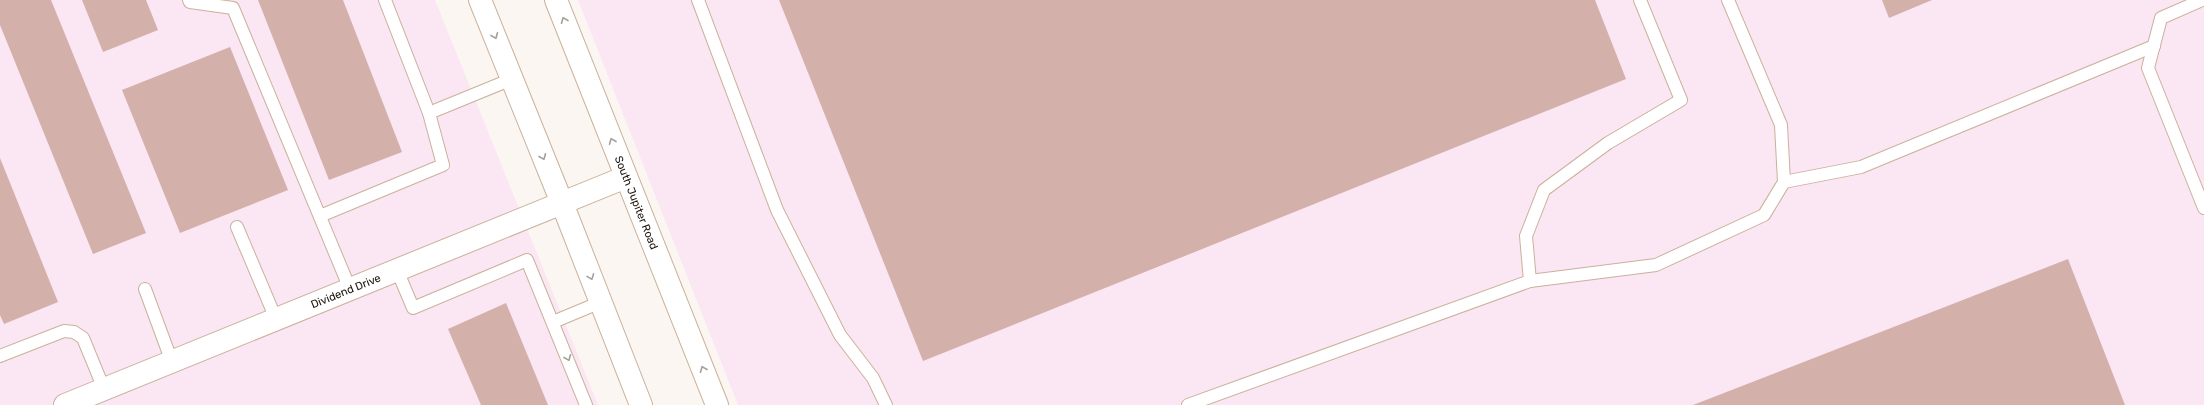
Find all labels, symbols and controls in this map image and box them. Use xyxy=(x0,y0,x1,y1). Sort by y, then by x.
one-way arrow xyxy=(560,16,568,23)
one-way arrow xyxy=(490,33,498,40)
one-way arrow xyxy=(608,137,616,144)
one-way arrow xyxy=(539,153,547,160)
street label: South Jupiter Road xyxy=(612,154,661,251)
street label: Dividend Drive xyxy=(309,271,383,311)
one-way arrow xyxy=(587,274,595,281)
one-way arrow xyxy=(563,355,571,362)
one-way arrow xyxy=(699,365,707,372)

